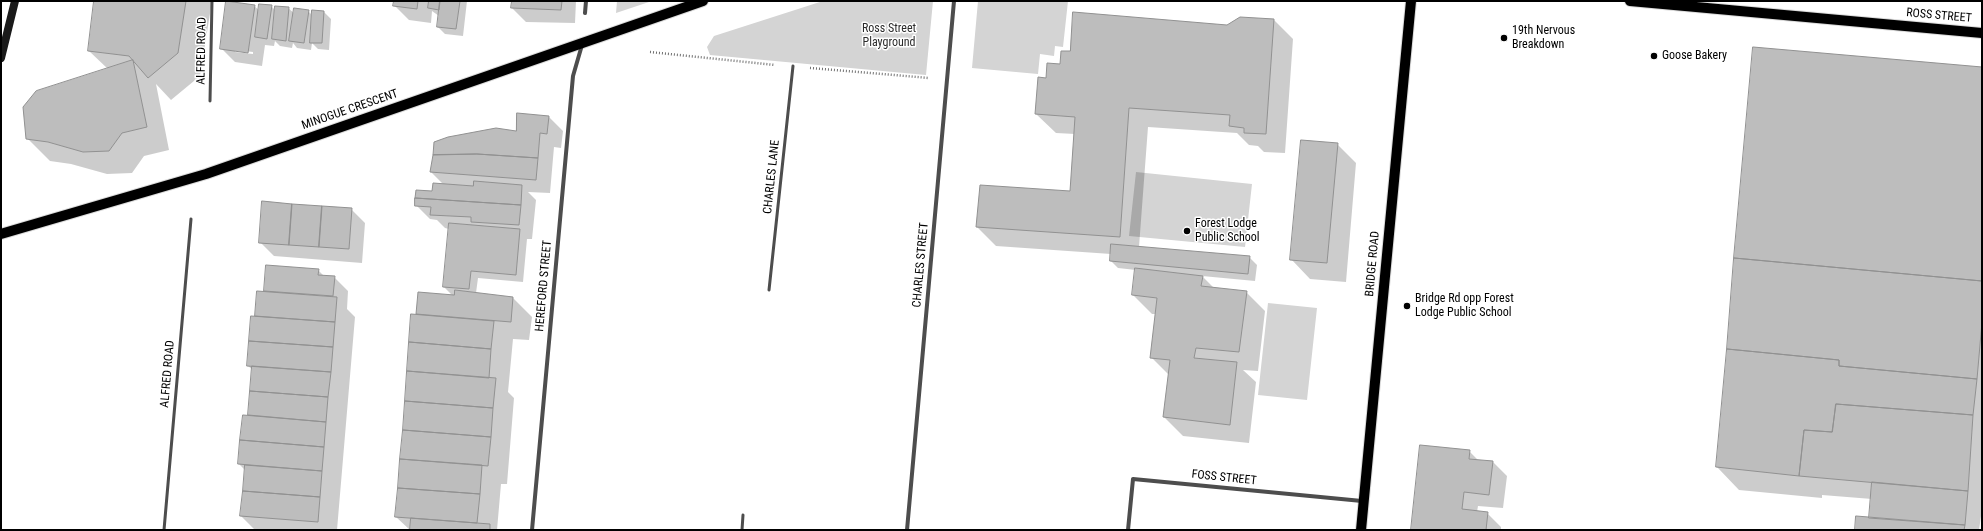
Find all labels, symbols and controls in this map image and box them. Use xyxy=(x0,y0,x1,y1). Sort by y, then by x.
street label: ROSS STREET xyxy=(1906,6,1972,26)
street label: ALFRED ROAD xyxy=(194,17,210,85)
park label: Ross Street Playground xyxy=(862,22,916,50)
place label: 19th Nervous Breakdown xyxy=(1512,24,1575,52)
marker: 19th Nervous Breakdown xyxy=(1499,33,1509,43)
place label: Goose Bakery xyxy=(1662,49,1727,63)
marker: Goose Bakery xyxy=(1649,51,1659,61)
street label: MINOGUE CRESCENT xyxy=(300,87,400,133)
street label: CHARLES LANE xyxy=(761,139,783,215)
place label: Forest Lodge Public School xyxy=(1195,217,1260,245)
street label: CHARLES STREET xyxy=(910,222,932,308)
marker: Forest Lodge Public School xyxy=(1182,226,1192,236)
street label: BRIDGE ROAD xyxy=(1363,231,1383,297)
street label: HEREFORD STREET xyxy=(533,240,555,332)
place label: Bridge Rd opp Forest Lodge Public School xyxy=(1415,292,1514,320)
marker: Bridge Rd opp Forest Lodge Public School xyxy=(1402,301,1412,311)
street label: ALFRED ROAD xyxy=(158,340,178,408)
street label: FOSS STREET xyxy=(1191,467,1257,489)

